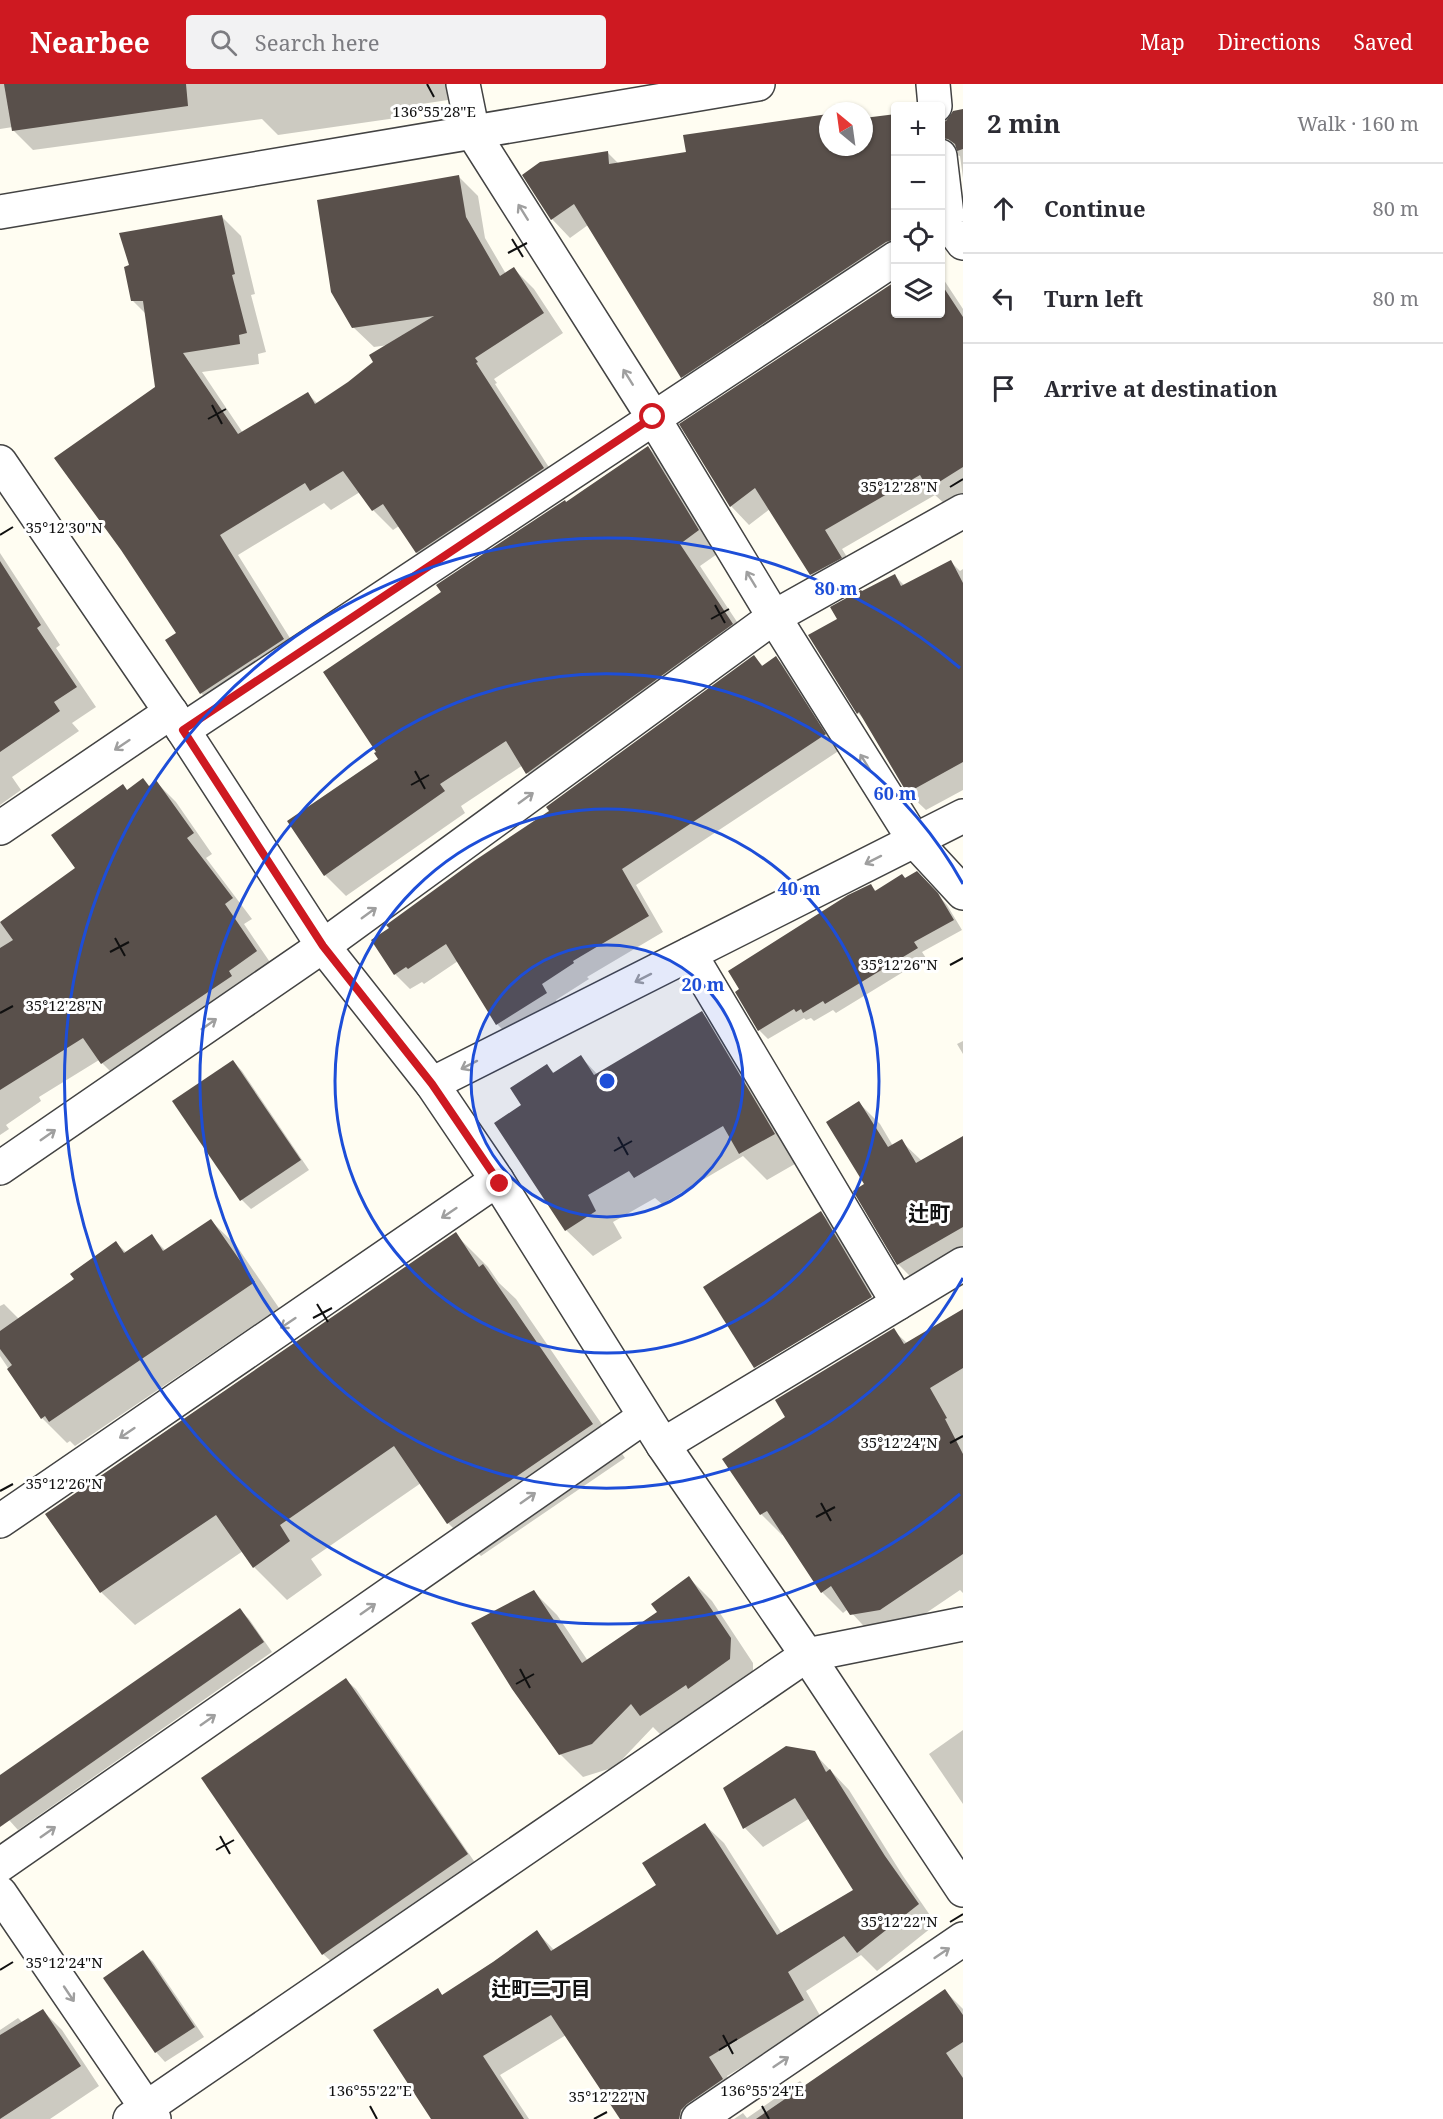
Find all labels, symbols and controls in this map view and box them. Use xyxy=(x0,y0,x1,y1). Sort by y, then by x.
search box xyxy=(186,15,606,69)
text: Nearbee xyxy=(30,23,150,61)
icon: search xyxy=(207,26,240,59)
text: Search here xyxy=(255,27,380,57)
text: Map xyxy=(1140,28,1185,56)
text: Directions xyxy=(1218,28,1320,56)
text: Saved xyxy=(1353,28,1413,56)
text: 136°55'28"E xyxy=(392,101,476,121)
north arrow xyxy=(819,102,873,156)
map controls xyxy=(891,102,945,318)
button: + xyxy=(891,102,945,156)
text: 2 min xyxy=(987,105,1061,141)
text: Walk · 160 m xyxy=(1297,110,1419,137)
button: − xyxy=(891,156,945,210)
icon: ahead xyxy=(987,192,1020,225)
text: Continue xyxy=(1044,193,1146,223)
text: 80 m xyxy=(1373,195,1419,222)
one-way arrow xyxy=(517,204,529,221)
button: locate xyxy=(891,210,945,264)
button: layers xyxy=(891,264,945,318)
icon: left xyxy=(987,282,1020,315)
text: Turn left xyxy=(1044,283,1143,313)
text: 80 m xyxy=(1373,285,1419,312)
one-way arrow xyxy=(621,369,633,386)
icon: arrive xyxy=(987,372,1020,405)
text: Arrive at destination xyxy=(1044,373,1278,403)
route start xyxy=(639,403,665,429)
text: 35°12'28"N xyxy=(860,476,938,496)
text: 35°12'30"N xyxy=(25,517,103,537)
one-way arrow xyxy=(745,571,757,588)
text: 80 m xyxy=(815,576,858,600)
one-way arrow xyxy=(114,738,131,751)
one-way arrow xyxy=(859,754,871,771)
text: 60 m xyxy=(874,781,917,805)
one-way arrow xyxy=(518,792,534,804)
one-way arrow xyxy=(864,855,882,867)
text: 40 m xyxy=(778,876,821,900)
one-way arrow xyxy=(360,906,376,919)
text: 35°12'26"N xyxy=(860,954,938,974)
one-way arrow xyxy=(635,972,653,984)
text: 20 m xyxy=(682,972,725,996)
text: 35°12'28"N xyxy=(25,995,103,1015)
one-way arrow xyxy=(200,1018,217,1030)
one-way arrow xyxy=(461,1060,479,1072)
centre of rings xyxy=(597,1071,617,1091)
one-way arrow xyxy=(40,1129,56,1141)
route end xyxy=(486,1170,512,1196)
district label: 辻町 xyxy=(908,1199,950,1227)
one-way arrow xyxy=(441,1207,458,1219)
one-way arrow xyxy=(281,1317,297,1329)
one-way arrow xyxy=(120,1427,136,1439)
text: 35°12'24"N xyxy=(860,1432,938,1452)
text: 35°12'26"N xyxy=(25,1473,103,1493)
one-way arrow xyxy=(520,1492,536,1504)
one-way arrow xyxy=(360,1603,376,1615)
one-way arrow xyxy=(199,1714,216,1726)
one-way arrow xyxy=(39,1826,56,1838)
text: 35°12'22"N xyxy=(860,1911,938,1931)
one-way arrow xyxy=(934,1947,950,1959)
text: 35°12'24"N xyxy=(25,1952,103,1972)
district label: 辻町二丁目 xyxy=(491,1975,591,2002)
one-way arrow xyxy=(63,1985,75,2001)
one-way arrow xyxy=(772,2056,789,2068)
text: 136°55'22"E xyxy=(328,2080,412,2100)
text: 136°55'24"E xyxy=(720,2080,804,2100)
text: 35°12'22"N xyxy=(568,2086,646,2106)

